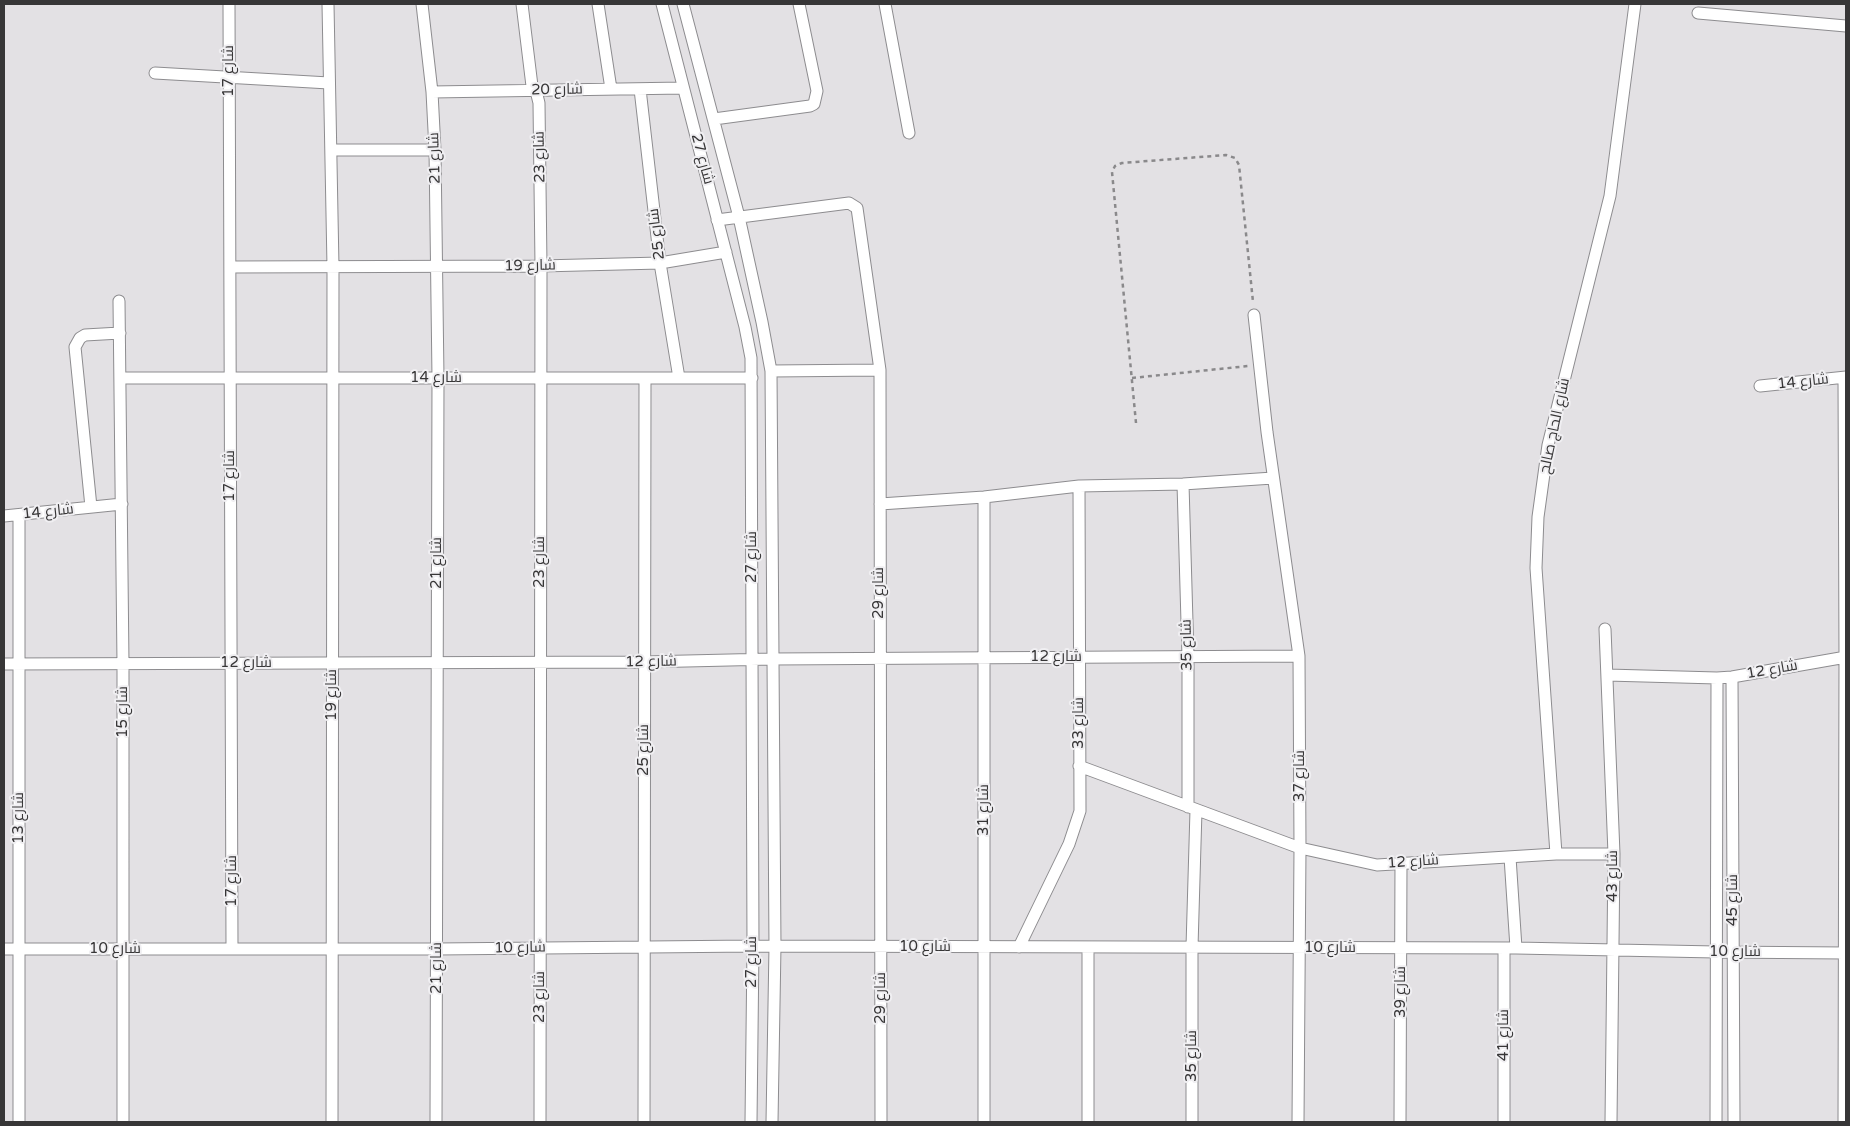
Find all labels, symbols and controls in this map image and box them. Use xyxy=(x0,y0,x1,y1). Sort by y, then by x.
street label: شارع 17 xyxy=(220,45,238,97)
street label: شارع 20 xyxy=(531,81,583,99)
street label: شارع 23 xyxy=(531,131,549,183)
street label: شارع 21 xyxy=(425,132,445,184)
street label: شارع 27 xyxy=(687,132,717,186)
street label: شارع 25 xyxy=(645,207,669,261)
street label: شارع 19 xyxy=(504,257,556,275)
street label: شارع 14 xyxy=(410,369,462,387)
street label: شارع 14 xyxy=(1776,370,1830,394)
street label: شارع الحاج صالح xyxy=(1536,376,1574,476)
street label: شارع 17 xyxy=(221,450,239,502)
street label: شارع 14 xyxy=(21,500,75,524)
street label: شارع 27 xyxy=(743,531,761,583)
street label: شارع 23 xyxy=(531,536,549,588)
street label: شارع 21 xyxy=(428,537,446,589)
street label: شارع 29 xyxy=(870,567,888,619)
street label: شارع 35 xyxy=(1178,619,1196,671)
street label: شارع 12 xyxy=(1030,648,1082,666)
street label: شارع 12 xyxy=(625,653,677,671)
street label: شارع 12 xyxy=(220,654,272,672)
street label: شارع 12 xyxy=(1745,657,1799,683)
street label: شارع 19 xyxy=(323,669,341,721)
street label: شارع 15 xyxy=(114,686,132,738)
street label: شارع 33 xyxy=(1070,697,1088,749)
street label: شارع 25 xyxy=(635,724,653,776)
street label: شارع 37 xyxy=(1291,750,1309,802)
street label: شارع 31 xyxy=(975,784,993,836)
street label: شارع 13 xyxy=(10,792,28,844)
street label: شارع 43 xyxy=(1604,850,1622,902)
street label: شارع 12 xyxy=(1387,851,1439,873)
street label: شارع 17 xyxy=(223,855,241,907)
street label: شارع 45 xyxy=(1724,874,1742,926)
street label: شارع 27 xyxy=(743,936,761,988)
street label: شارع 10 xyxy=(899,938,951,956)
street label: شارع 10 xyxy=(494,939,546,957)
street label: شارع 10 xyxy=(1304,939,1356,957)
street label: شارع 10 xyxy=(89,940,141,958)
street label: شارع 21 xyxy=(428,942,446,994)
street label: شارع 10 xyxy=(1709,943,1761,961)
street label: شارع 39 xyxy=(1392,966,1410,1018)
street label: شارع 23 xyxy=(531,971,549,1023)
street label: شارع 29 xyxy=(872,972,890,1024)
street label: شارع 41 xyxy=(1495,1009,1513,1061)
street label: شارع 35 xyxy=(1183,1030,1201,1082)

